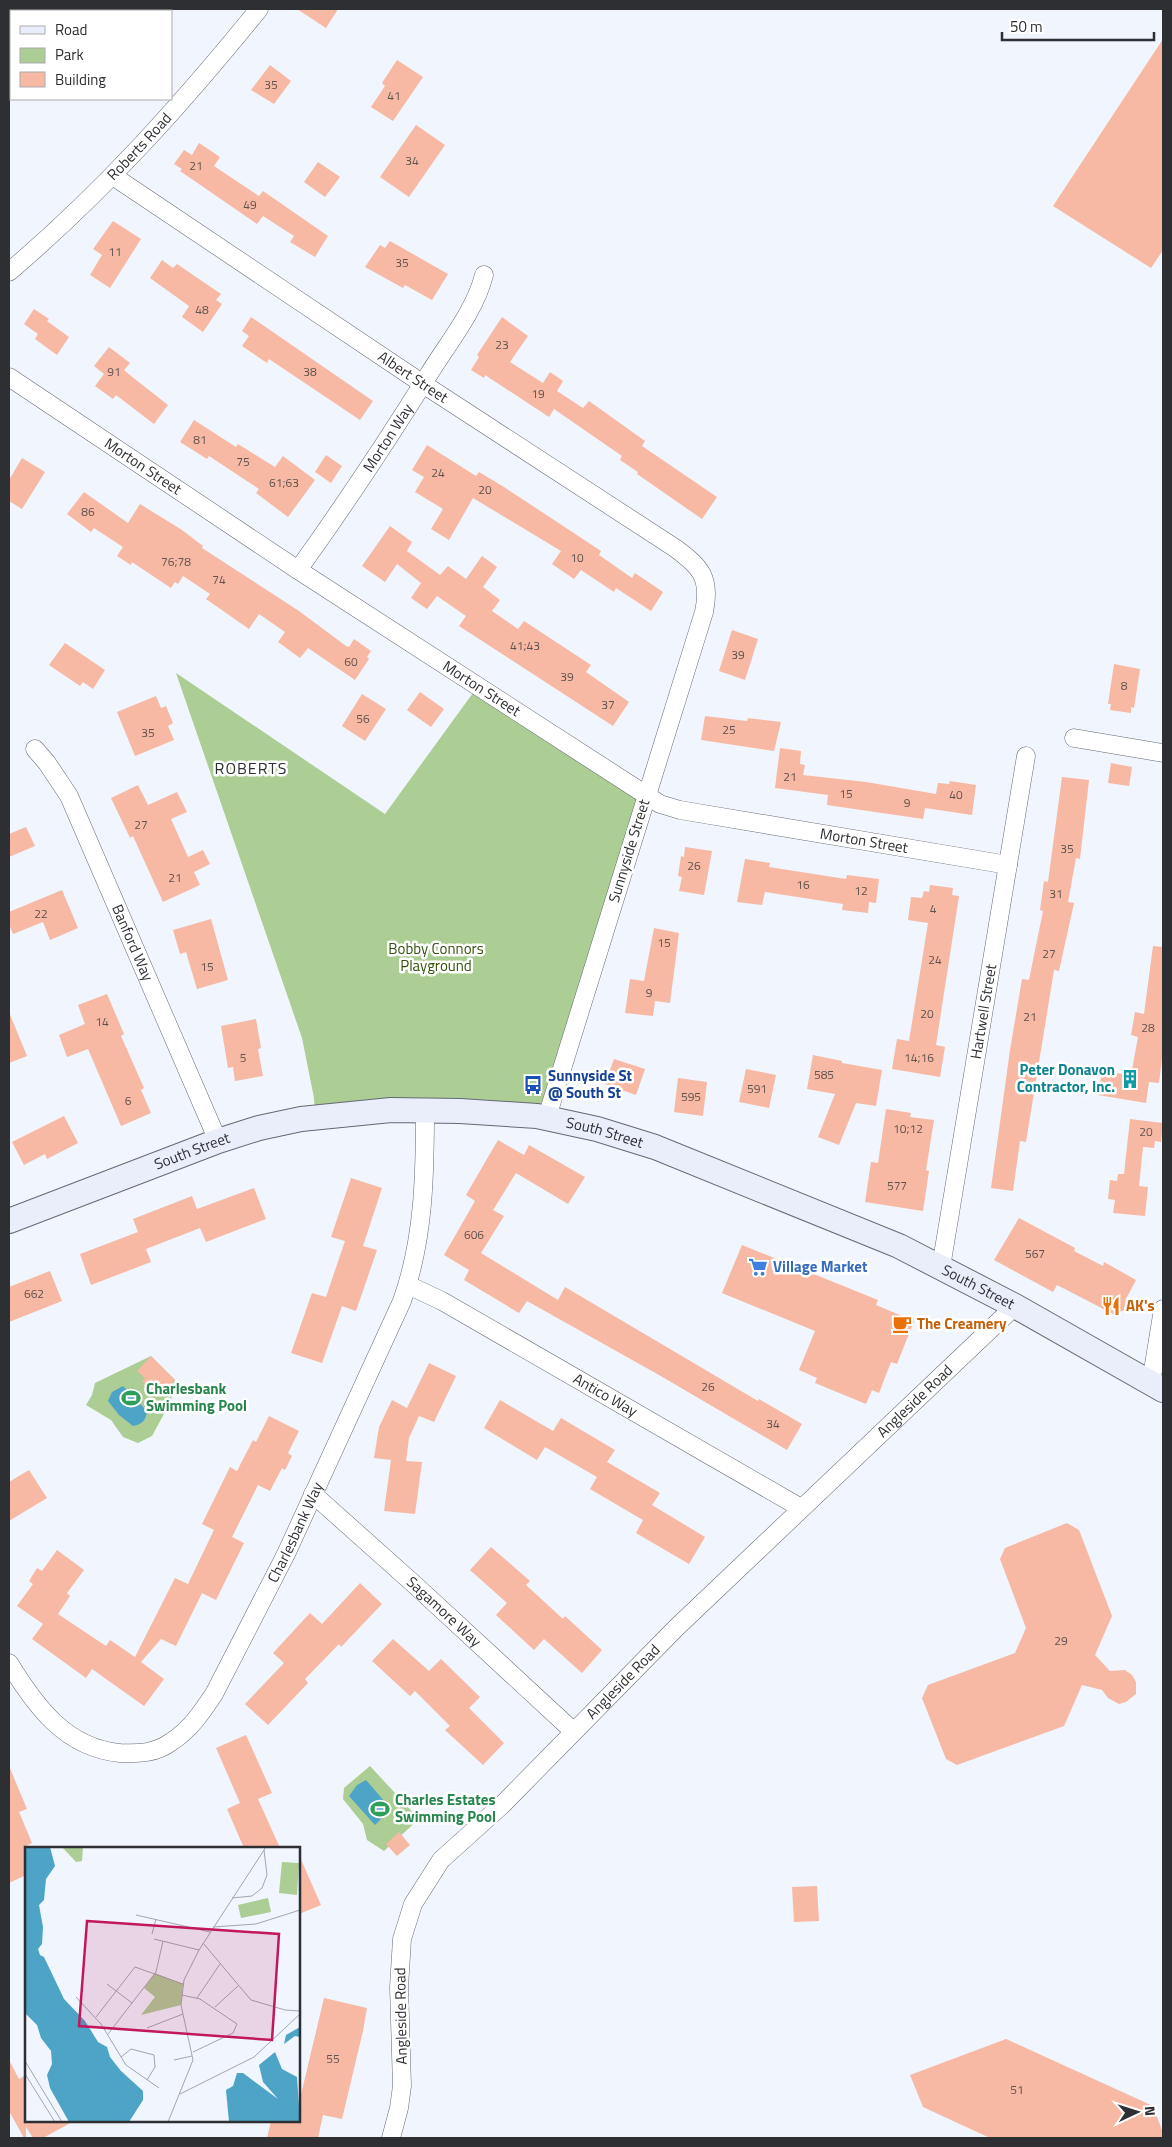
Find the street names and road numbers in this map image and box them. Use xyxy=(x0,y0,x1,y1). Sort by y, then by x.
street label: Roberts Road xyxy=(101,107,177,185)
street label: Albert Street xyxy=(373,345,454,409)
street label: Morton Way xyxy=(357,399,419,477)
street label: Morton Street xyxy=(100,432,187,501)
street label: Morton Street xyxy=(438,654,526,722)
street label: Sunnyside Street xyxy=(602,796,655,905)
street label: Morton Street xyxy=(818,822,911,859)
street label: Banford Way xyxy=(106,901,160,985)
street label: Hartwell Street xyxy=(964,961,1002,1061)
street label: South Street xyxy=(564,1111,647,1154)
street label: South Street xyxy=(151,1126,233,1175)
street label: South Street xyxy=(938,1258,1020,1315)
street label: Angleside Road xyxy=(871,1359,958,1443)
street label: Antico Way xyxy=(569,1367,642,1422)
street label: Charlesbank Way xyxy=(261,1478,328,1586)
street label: Sagamore Way xyxy=(402,1571,487,1652)
street label: Angleside Road xyxy=(580,1639,665,1724)
street label: Angleside Road xyxy=(388,1967,413,2065)

